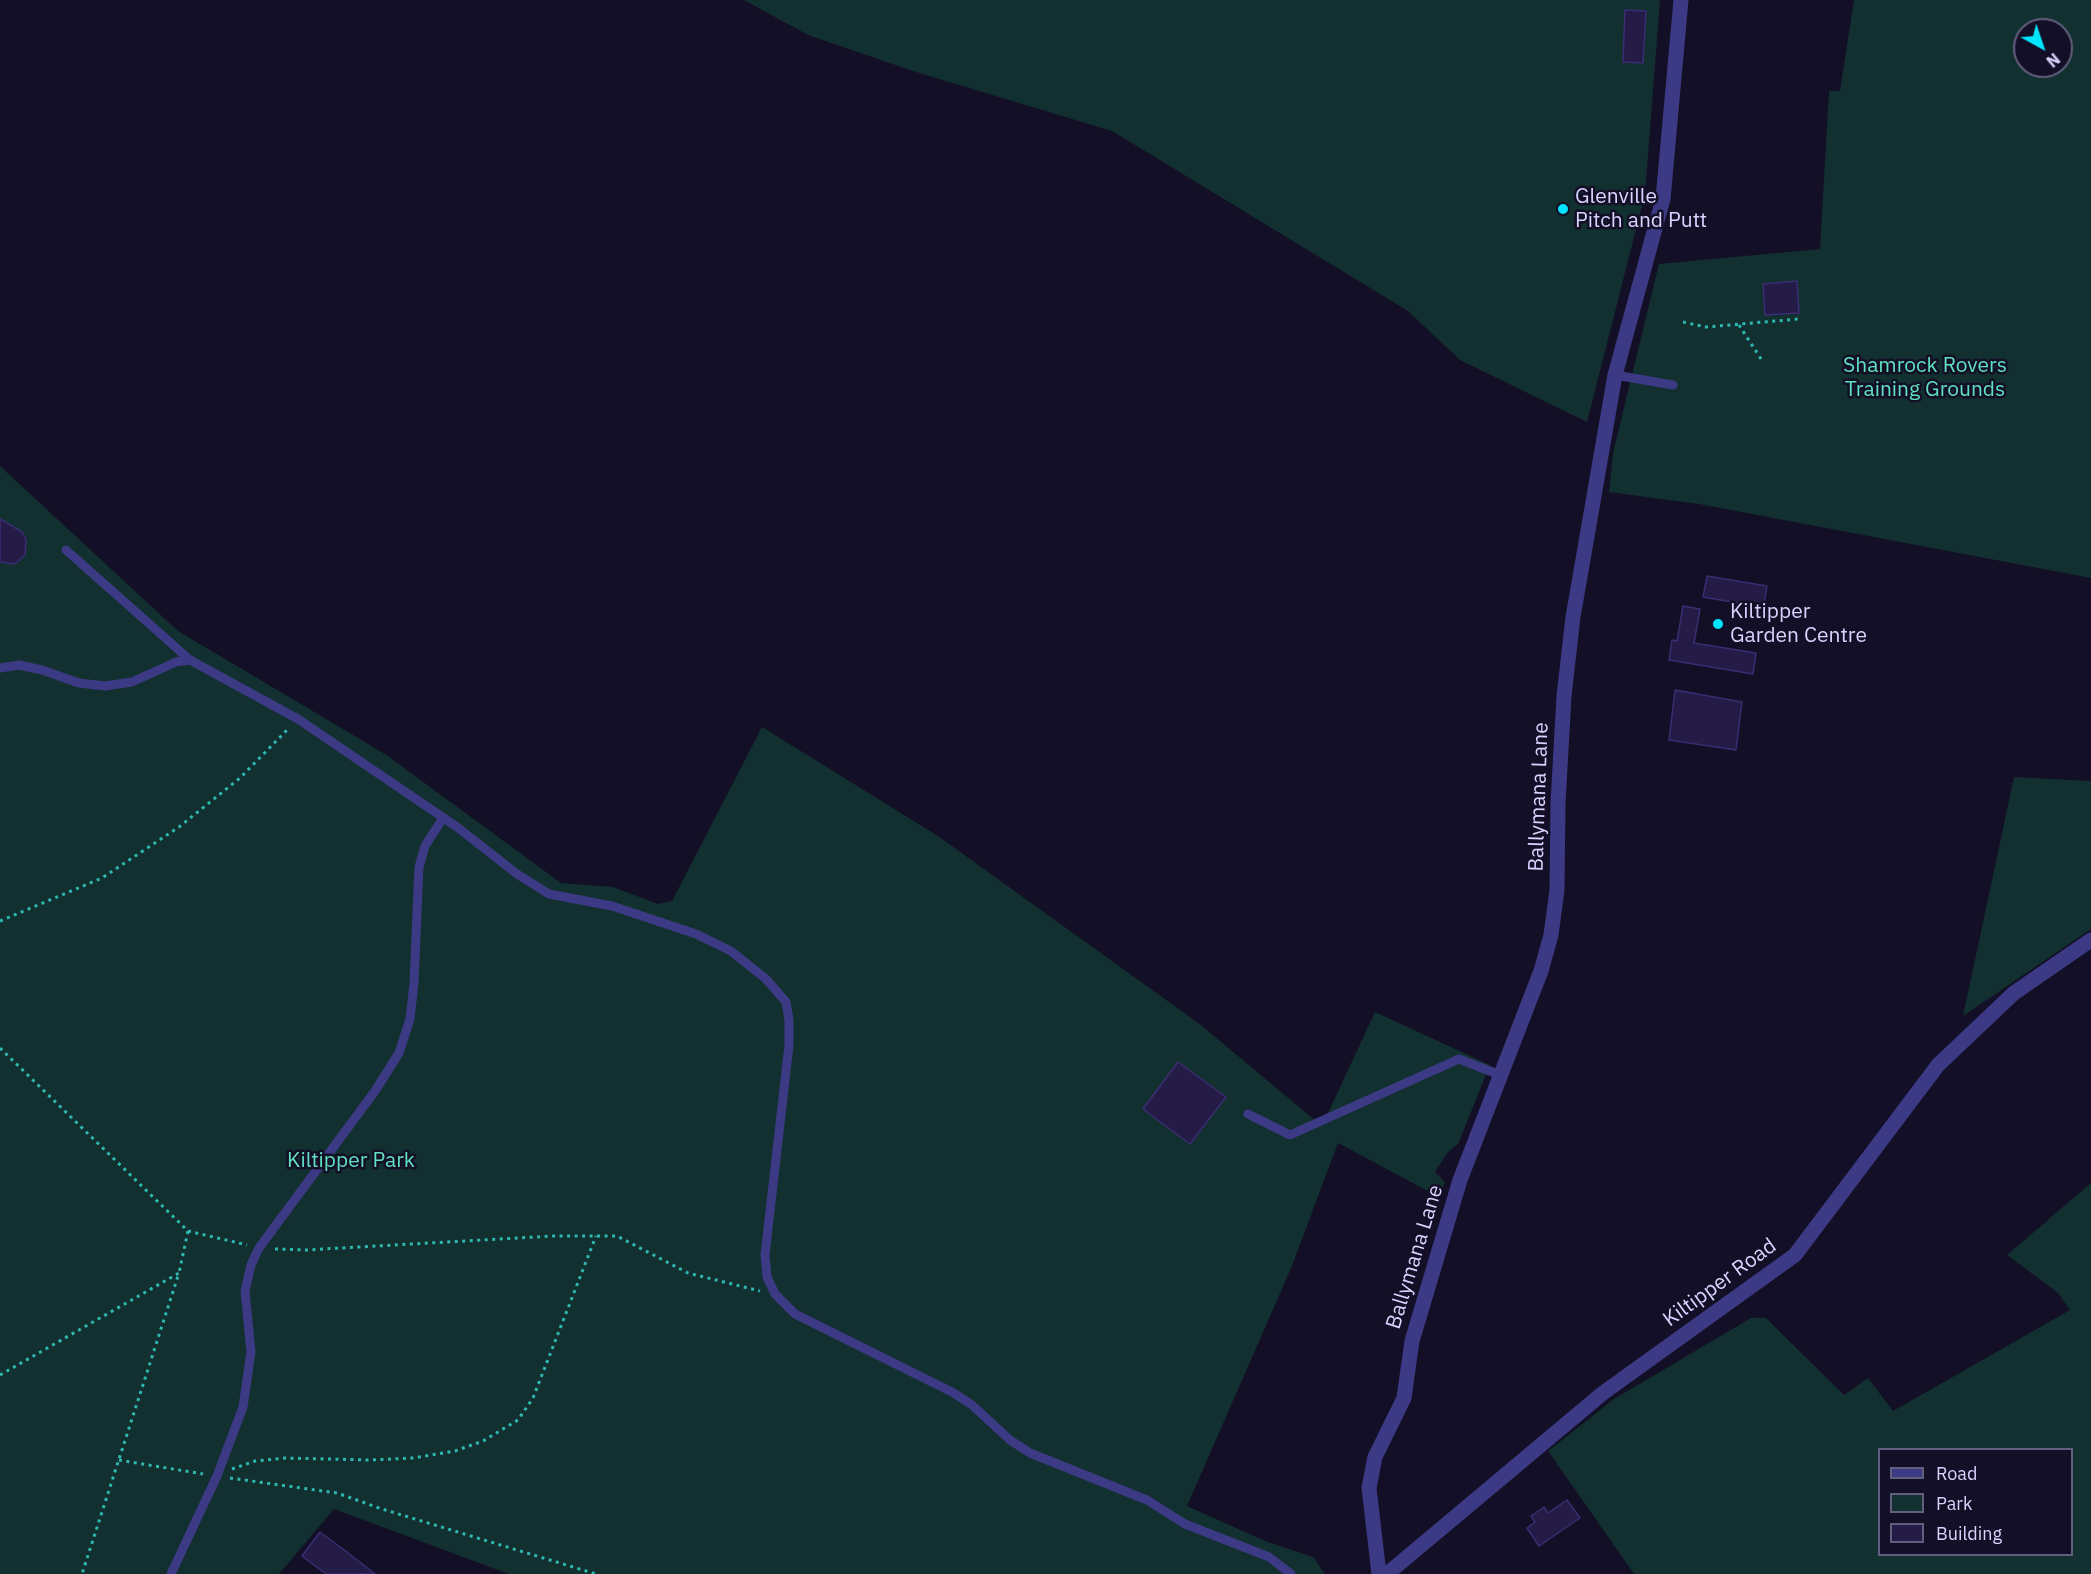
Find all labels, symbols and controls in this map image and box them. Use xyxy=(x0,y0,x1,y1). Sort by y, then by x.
north arrow xyxy=(2013,18,2073,78)
text: N xyxy=(2042,49,2064,72)
place label: Glenville Pitch and Putt xyxy=(1575,184,1707,234)
marker: Glenville Pitch and Putt xyxy=(1556,202,1570,216)
park label: Shamrock Rovers Training Grounds xyxy=(1843,353,2007,403)
place label: Kiltipper Garden Centre xyxy=(1730,599,1867,649)
marker: Kiltipper Garden Centre xyxy=(1711,617,1725,631)
street label: Ballymana Lane xyxy=(1524,722,1554,872)
park label: Kiltipper Park xyxy=(287,1148,415,1174)
street label: Ballymana Lane xyxy=(1381,1182,1449,1332)
street label: Kiltipper Road xyxy=(1659,1234,1781,1332)
legend xyxy=(1878,1448,2073,1556)
text: Road xyxy=(1936,1462,1977,1485)
text: Park xyxy=(1936,1492,1972,1515)
text: Building xyxy=(1936,1522,2002,1545)

